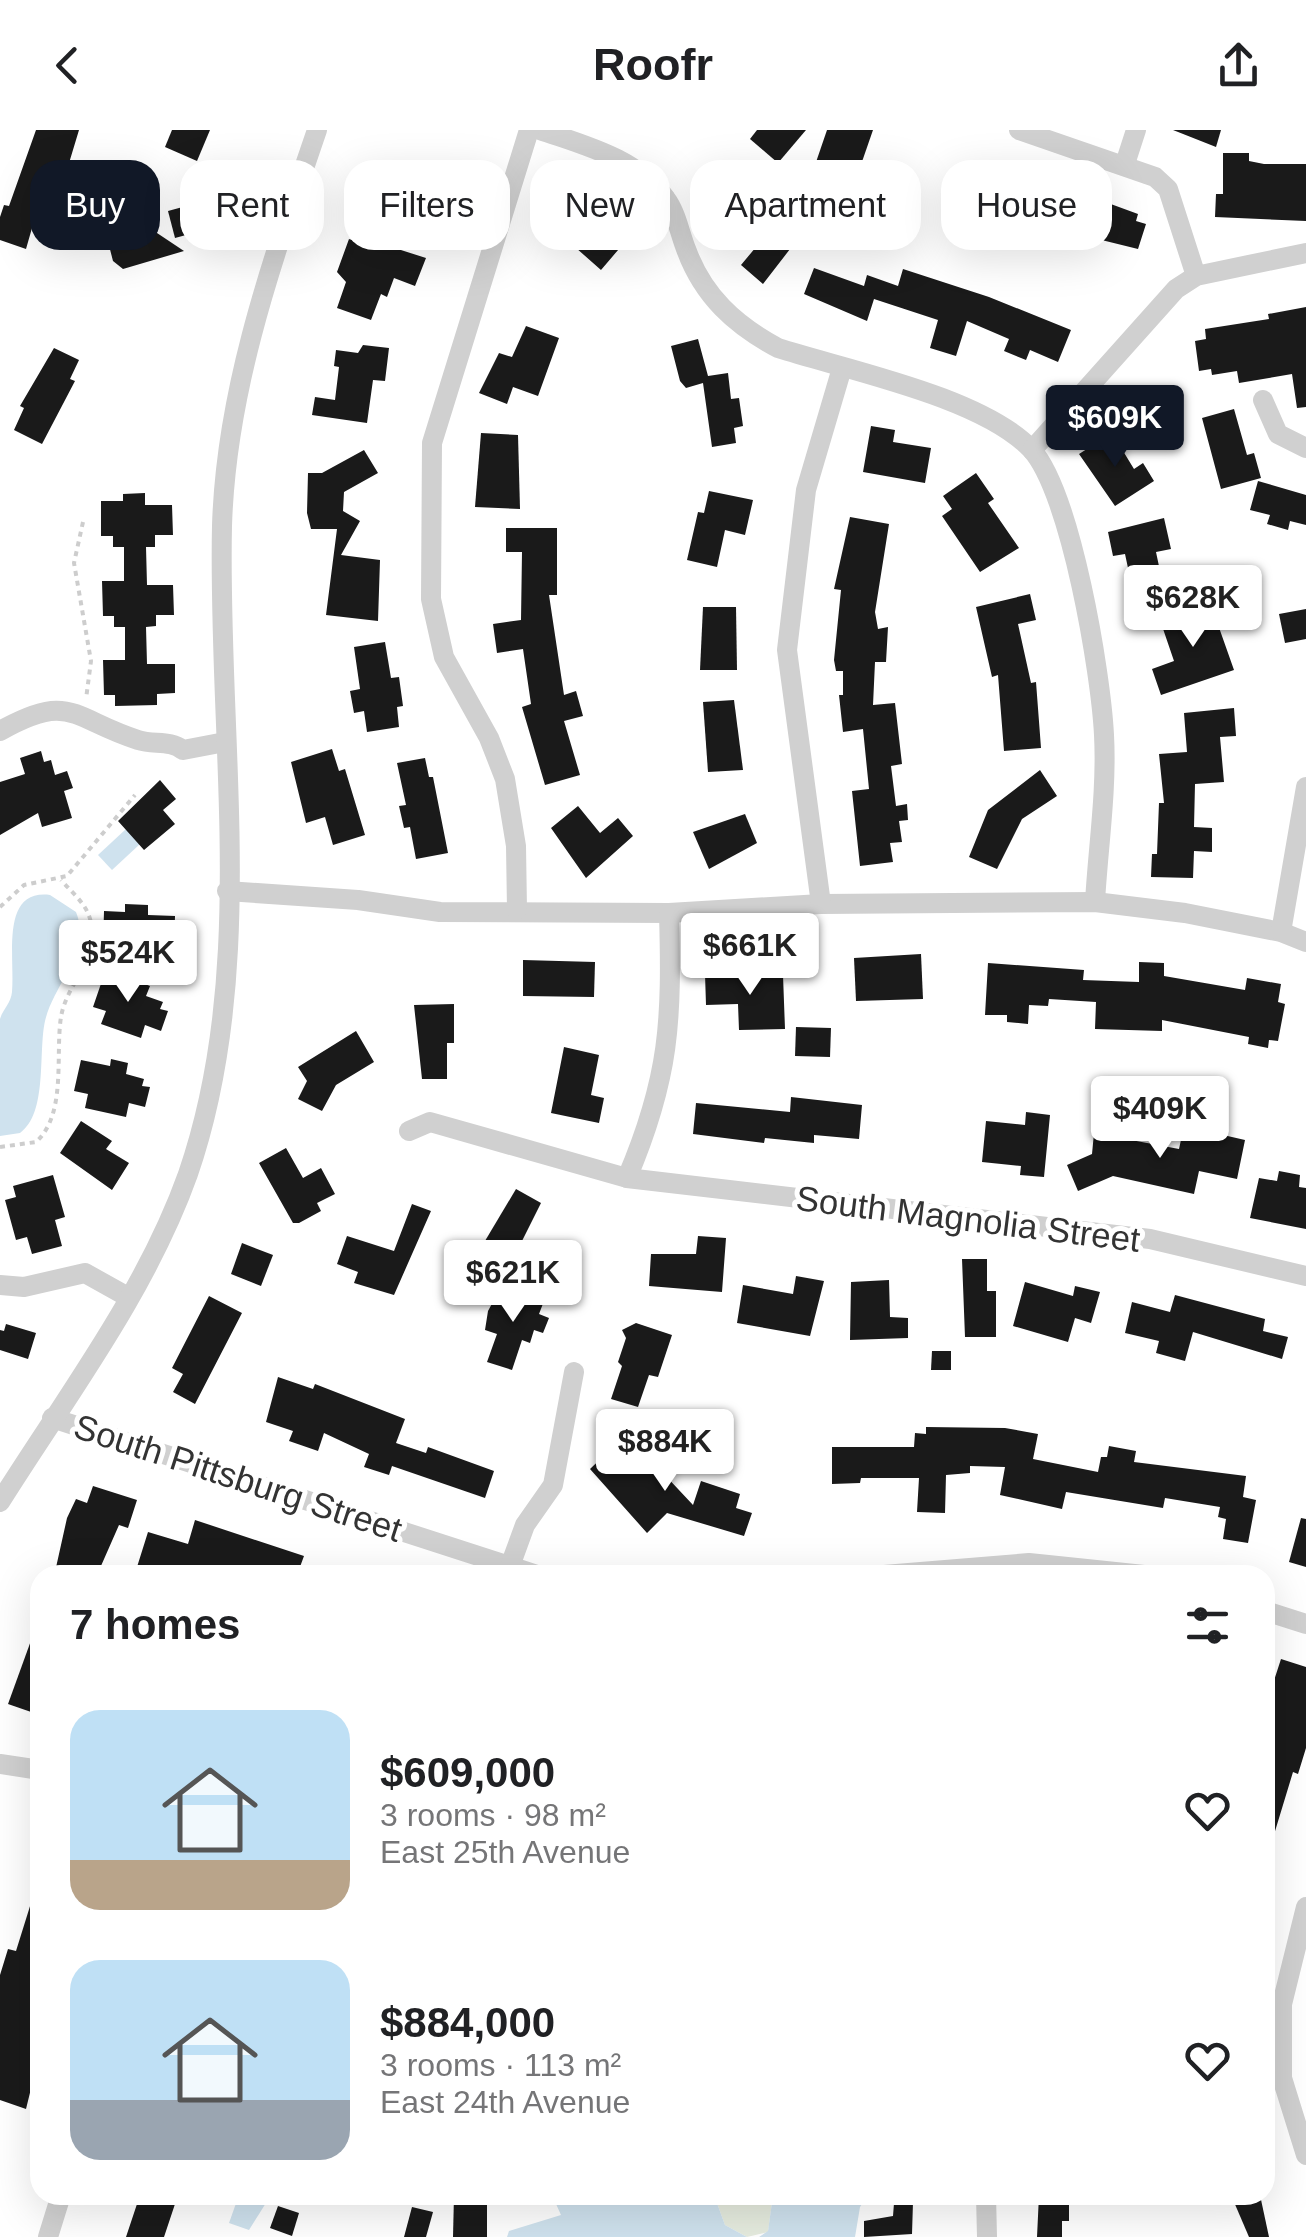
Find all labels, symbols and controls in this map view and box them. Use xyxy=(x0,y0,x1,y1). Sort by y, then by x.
icon: back xyxy=(40,38,95,93)
icon: share xyxy=(1211,38,1266,93)
text: Roofr xyxy=(593,39,713,90)
chip: Buy xyxy=(30,160,160,250)
chip: Rent xyxy=(180,160,324,250)
chip: Filters xyxy=(344,160,510,250)
chip: New xyxy=(530,160,670,250)
chip: Apartment xyxy=(690,160,921,250)
chip: House xyxy=(941,160,1112,250)
pin: $609K xyxy=(1045,385,1185,470)
text: $609K xyxy=(1068,399,1162,435)
pin: $628K xyxy=(1123,565,1263,650)
text: $628K xyxy=(1146,579,1240,615)
pin: $661K xyxy=(680,913,820,998)
pin: $524K xyxy=(58,920,198,1005)
text: $661K xyxy=(703,927,797,963)
text: $524K xyxy=(81,934,175,970)
pin: $409K xyxy=(1090,1076,1230,1161)
text: $409K xyxy=(1113,1090,1207,1126)
street label: South Magnolia Street xyxy=(794,1178,1143,1259)
pin: $621K xyxy=(443,1240,583,1325)
text: $621K xyxy=(466,1254,560,1290)
street label: South Pittsburg Street xyxy=(69,1406,407,1549)
pin: $884K xyxy=(595,1409,735,1494)
text: $884K xyxy=(618,1423,712,1459)
icon: filters xyxy=(1180,1598,1235,1653)
text: 7 homes xyxy=(70,1601,240,1648)
text: $609,000 xyxy=(380,1749,555,1796)
icon: home xyxy=(150,1750,270,1870)
icon: heart xyxy=(1180,1783,1235,1838)
text: 3 rooms · 98 m² xyxy=(380,1797,606,1833)
text: East 25th Avenue xyxy=(380,1834,630,1870)
text: $884,000 xyxy=(380,1999,555,2046)
icon: home xyxy=(150,2000,270,2120)
icon: heart xyxy=(1180,2033,1235,2088)
text: 3 rooms · 113 m² xyxy=(380,2047,621,2083)
text: East 24th Avenue xyxy=(380,2084,630,2120)

